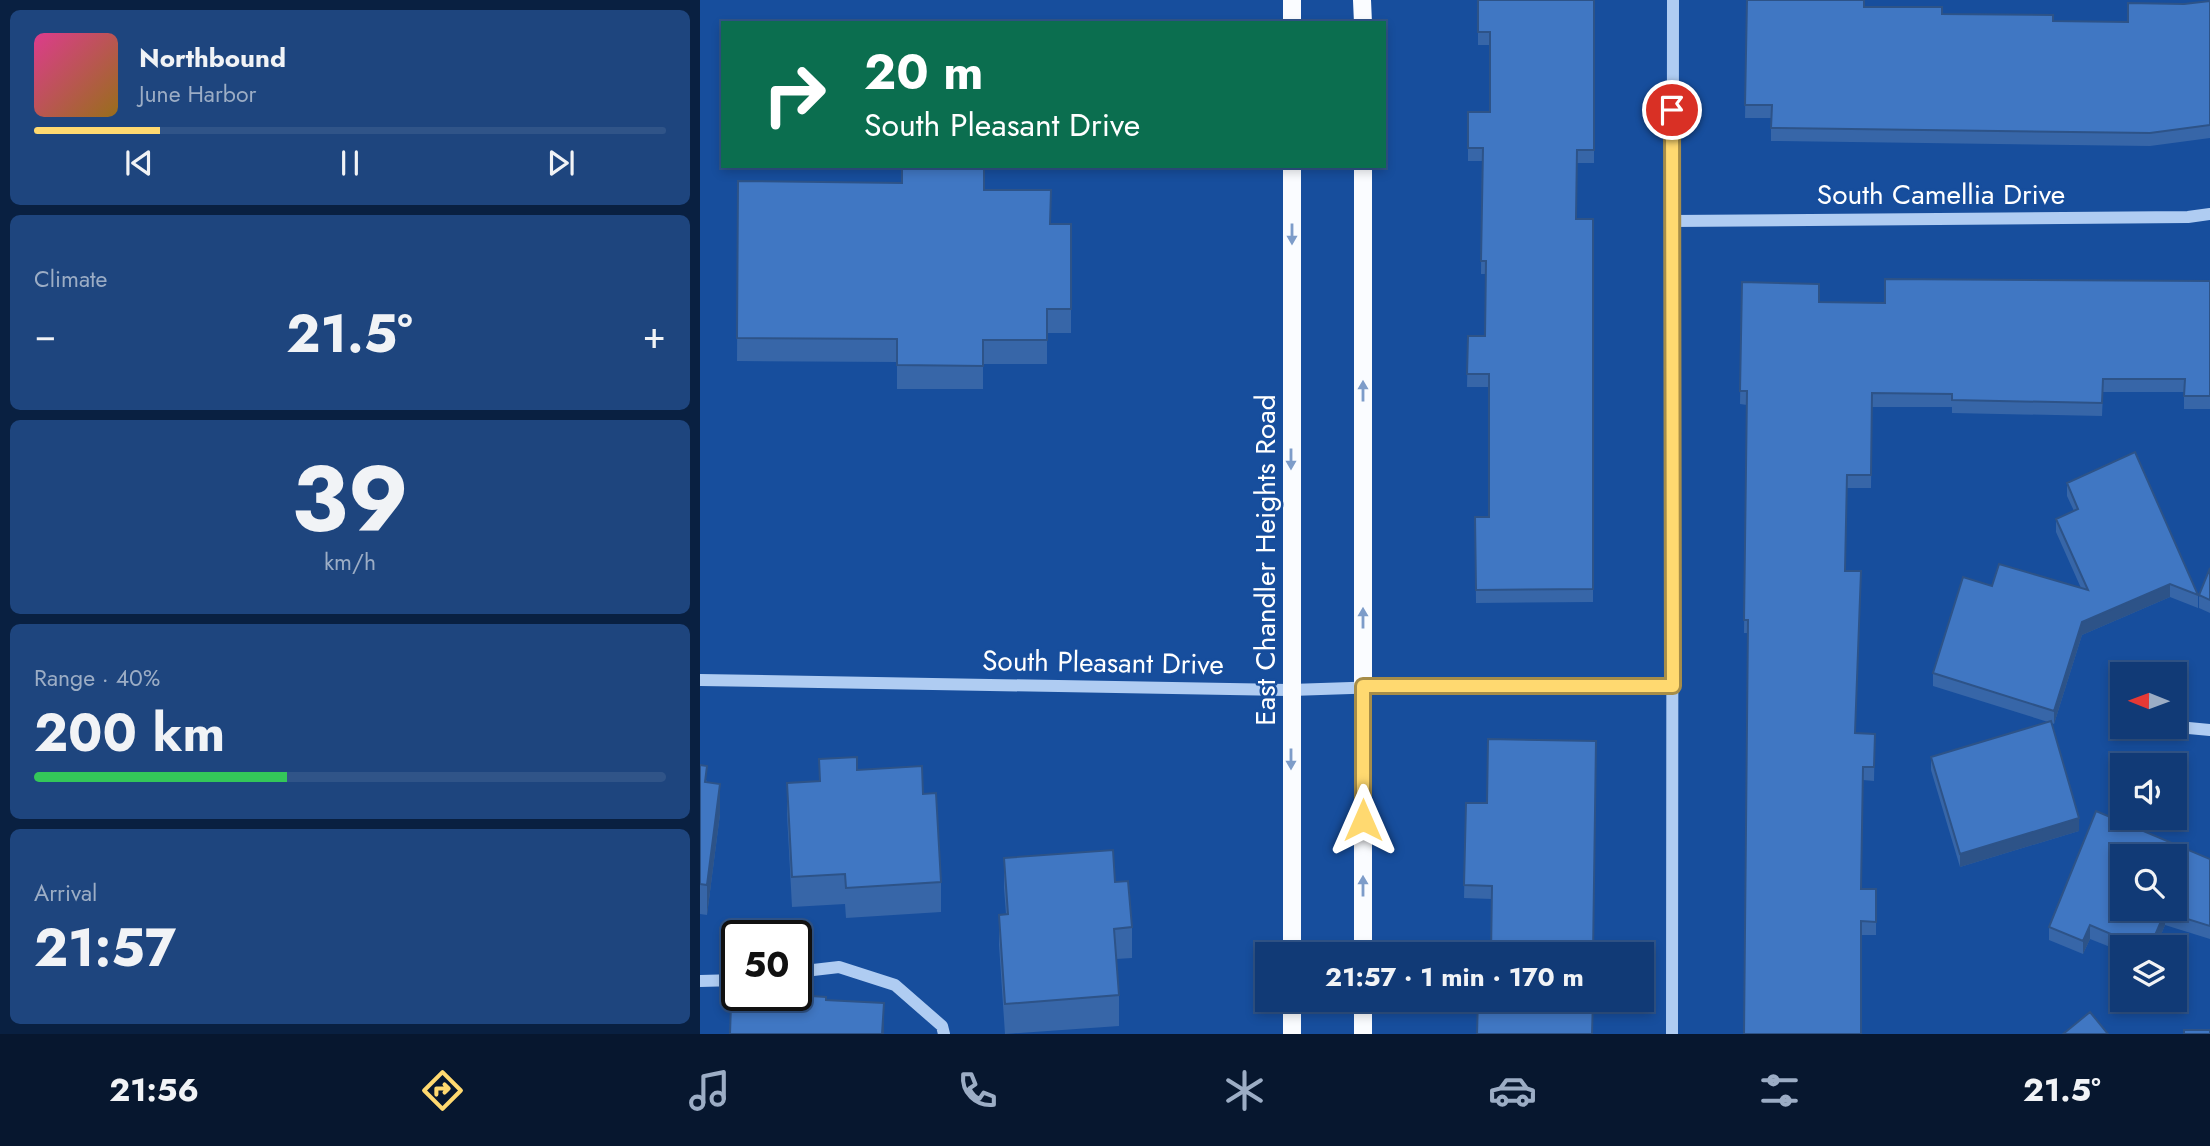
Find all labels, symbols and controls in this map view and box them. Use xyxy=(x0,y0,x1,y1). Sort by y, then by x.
text: 20 m xyxy=(864,37,983,107)
text: Northbound xyxy=(139,39,286,77)
icon: right xyxy=(749,49,840,140)
text: June Harbor xyxy=(139,77,256,111)
pin xyxy=(1642,80,1702,140)
icon: arrive xyxy=(1653,91,1691,129)
text: South Pleasant Drive xyxy=(864,102,1140,148)
icon: previous xyxy=(120,144,158,182)
icon: pause xyxy=(331,144,369,182)
icon: next xyxy=(542,144,580,182)
street label: South Camellia Drive xyxy=(1817,174,2065,215)
one-way arrow xyxy=(1286,224,1298,246)
text: Climate xyxy=(34,262,107,296)
text: 21.5° xyxy=(286,296,413,372)
text: − xyxy=(34,307,56,362)
text: + xyxy=(643,307,666,362)
one-way arrow xyxy=(1357,379,1369,401)
street label: East Chandler Heights Road xyxy=(1245,394,1286,726)
text: 39 xyxy=(291,434,409,565)
one-way arrow xyxy=(1285,448,1297,470)
text: km/h xyxy=(324,545,376,579)
one-way arrow xyxy=(1357,607,1369,629)
street label: South Pleasant Drive xyxy=(982,640,1224,685)
text: Range · 40% xyxy=(34,661,160,695)
north arrow xyxy=(2110,662,2188,738)
map controls xyxy=(2110,662,2187,1012)
text: 200 km xyxy=(34,695,225,771)
one-way arrow xyxy=(1285,748,1297,770)
button: sound xyxy=(2110,753,2187,830)
position arrow xyxy=(1326,783,1400,857)
button: search xyxy=(2110,844,2187,921)
one-way arrow xyxy=(1357,874,1369,896)
text: Arrival xyxy=(34,876,97,910)
text: 21:57 xyxy=(34,910,176,986)
speed limit sign: 50 xyxy=(721,920,812,1011)
button: layers xyxy=(2110,935,2187,1012)
text: 21:57 · 1 min · 170 m xyxy=(1325,958,1584,996)
icon: directions xyxy=(418,1066,467,1115)
icon: music xyxy=(685,1066,734,1115)
icon: phone xyxy=(953,1066,1002,1115)
icon: climate xyxy=(1220,1066,1269,1115)
icon: car xyxy=(1488,1066,1537,1115)
icon: filters xyxy=(1755,1066,1804,1115)
text: 21:56 xyxy=(109,1067,199,1113)
text: 21.5° xyxy=(2023,1067,2101,1113)

